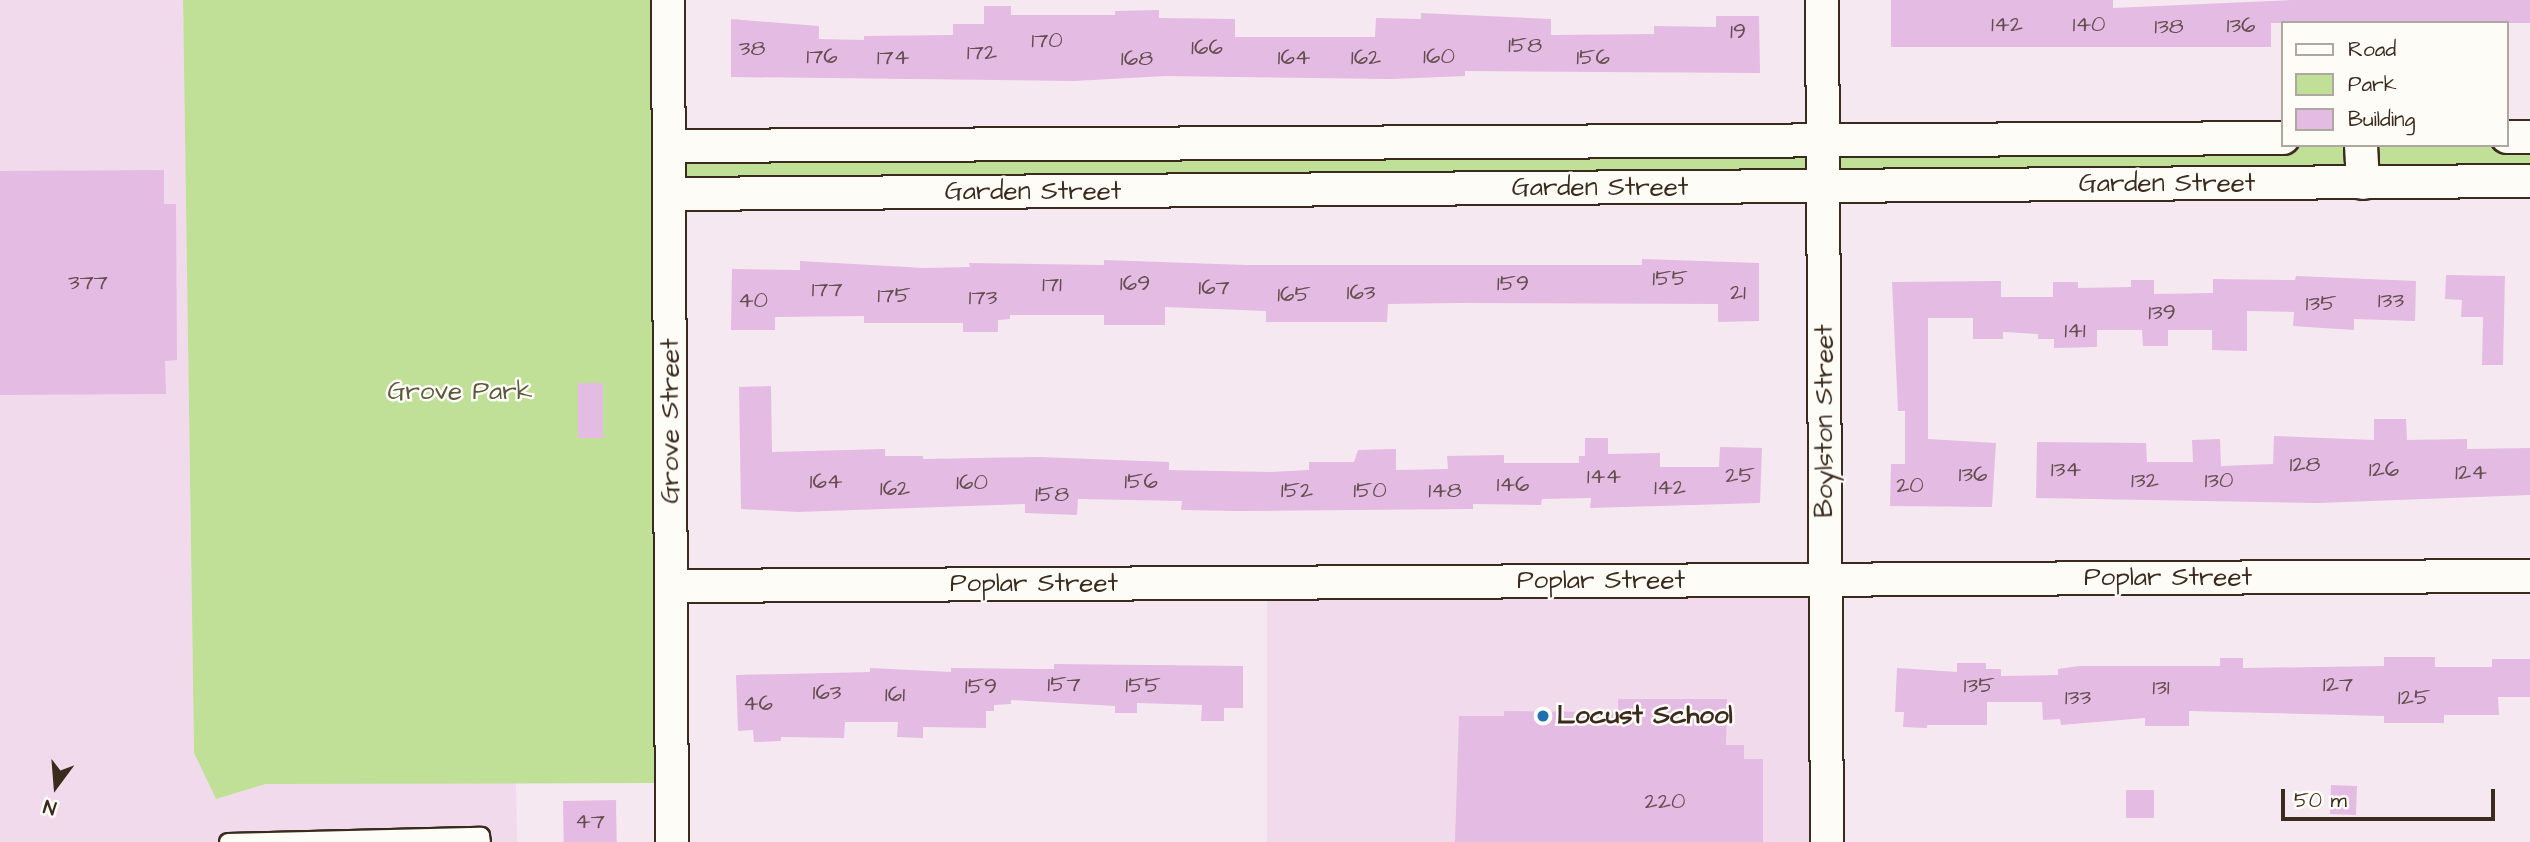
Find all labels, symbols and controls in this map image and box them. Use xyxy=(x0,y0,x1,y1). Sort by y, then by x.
house number: 142 xyxy=(1991,10,2023,38)
house number: 140 xyxy=(2072,10,2106,38)
house number: 136 xyxy=(2226,11,2256,39)
house number: 138 xyxy=(2154,12,2184,40)
house number: 19 xyxy=(1730,17,1746,45)
legend xyxy=(2282,21,2509,147)
house number: 170 xyxy=(1031,26,1063,54)
house number: 158 xyxy=(1508,31,1542,59)
house number: 166 xyxy=(1191,33,1223,61)
house number: 38 xyxy=(739,34,765,62)
text: Road xyxy=(2348,35,2396,64)
house number: 172 xyxy=(967,38,997,66)
house number: 176 xyxy=(806,42,838,70)
house number: 160 xyxy=(1423,42,1455,70)
house number: 174 xyxy=(877,43,909,71)
house number: 164 xyxy=(1277,43,1311,71)
house number: 162 xyxy=(1351,43,1381,71)
house number: 156 xyxy=(1576,43,1610,71)
house number: 168 xyxy=(1121,44,1153,72)
text: Park xyxy=(2348,70,2397,99)
text: Building xyxy=(2348,105,2415,134)
street label: Garden Street xyxy=(2079,168,2255,200)
street label: Garden Street xyxy=(1512,172,1688,204)
street label: Garden Street xyxy=(945,176,1121,208)
house number: 155 xyxy=(1652,264,1688,292)
house number: 377 xyxy=(68,268,108,296)
house number: 169 xyxy=(1120,269,1150,297)
house number: 159 xyxy=(1497,269,1529,297)
house number: 171 xyxy=(1042,270,1062,298)
house number: 167 xyxy=(1198,273,1230,301)
house number: 177 xyxy=(811,275,843,303)
house number: 163 xyxy=(1346,278,1376,306)
house number: 21 xyxy=(1730,278,1746,306)
house number: 165 xyxy=(1277,280,1311,308)
house number: 175 xyxy=(877,281,911,309)
house number: 173 xyxy=(969,283,997,311)
house number: 40 xyxy=(738,286,768,314)
house number: 133 xyxy=(2378,286,2404,314)
house number: 135 xyxy=(2306,289,2336,317)
house number: 139 xyxy=(2148,298,2176,326)
house number: 141 xyxy=(2064,316,2086,344)
street label: Boylston Street xyxy=(1809,324,1841,518)
street label: Grove Street xyxy=(655,338,687,504)
park label: Grove Park xyxy=(387,376,533,408)
house number: 128 xyxy=(2289,450,2321,478)
house number: 134 xyxy=(2051,455,2081,483)
house number: 126 xyxy=(2369,455,2399,483)
house number: 124 xyxy=(2455,458,2487,486)
house number: 136 xyxy=(1958,460,1988,488)
house number: 25 xyxy=(1725,461,1755,489)
house number: 144 xyxy=(1587,462,1621,490)
house number: 132 xyxy=(2131,466,2159,494)
house number: 130 xyxy=(2204,466,2234,494)
house number: 164 xyxy=(809,467,843,495)
house number: 156 xyxy=(1124,467,1158,495)
house number: 160 xyxy=(956,468,988,496)
house number: 146 xyxy=(1496,470,1530,498)
house number: 20 xyxy=(1896,471,1924,499)
house number: 142 xyxy=(1654,473,1686,501)
house number: 162 xyxy=(880,474,910,502)
house number: 152 xyxy=(1281,476,1313,504)
house number: 150 xyxy=(1353,476,1387,504)
house number: 148 xyxy=(1428,476,1462,504)
house number: 158 xyxy=(1035,480,1069,508)
street label: Poplar Street xyxy=(2084,562,2252,594)
street label: Poplar Street xyxy=(1517,565,1685,597)
street label: Poplar Street xyxy=(950,568,1118,600)
house number: 157 xyxy=(1047,670,1081,698)
house number: 127 xyxy=(2323,670,2353,698)
house number: 155 xyxy=(1125,671,1161,699)
house number: 135 xyxy=(1964,671,1994,699)
house number: 159 xyxy=(965,672,997,700)
house number: 131 xyxy=(2152,673,2170,701)
house number: 163 xyxy=(812,678,842,706)
house number: 161 xyxy=(885,680,905,708)
house number: 133 xyxy=(2065,683,2091,711)
house number: 125 xyxy=(2398,683,2430,711)
house number: 46 xyxy=(743,689,773,717)
place label: Locust School xyxy=(1557,700,1733,732)
marker: Locust School xyxy=(1535,708,1551,724)
north arrow xyxy=(21,751,91,821)
scale bar xyxy=(2285,776,2498,820)
text: 50 m xyxy=(2294,786,2347,815)
house number: 220 xyxy=(1645,787,1685,815)
text: N xyxy=(41,792,60,821)
house number: 47 xyxy=(575,807,605,835)

